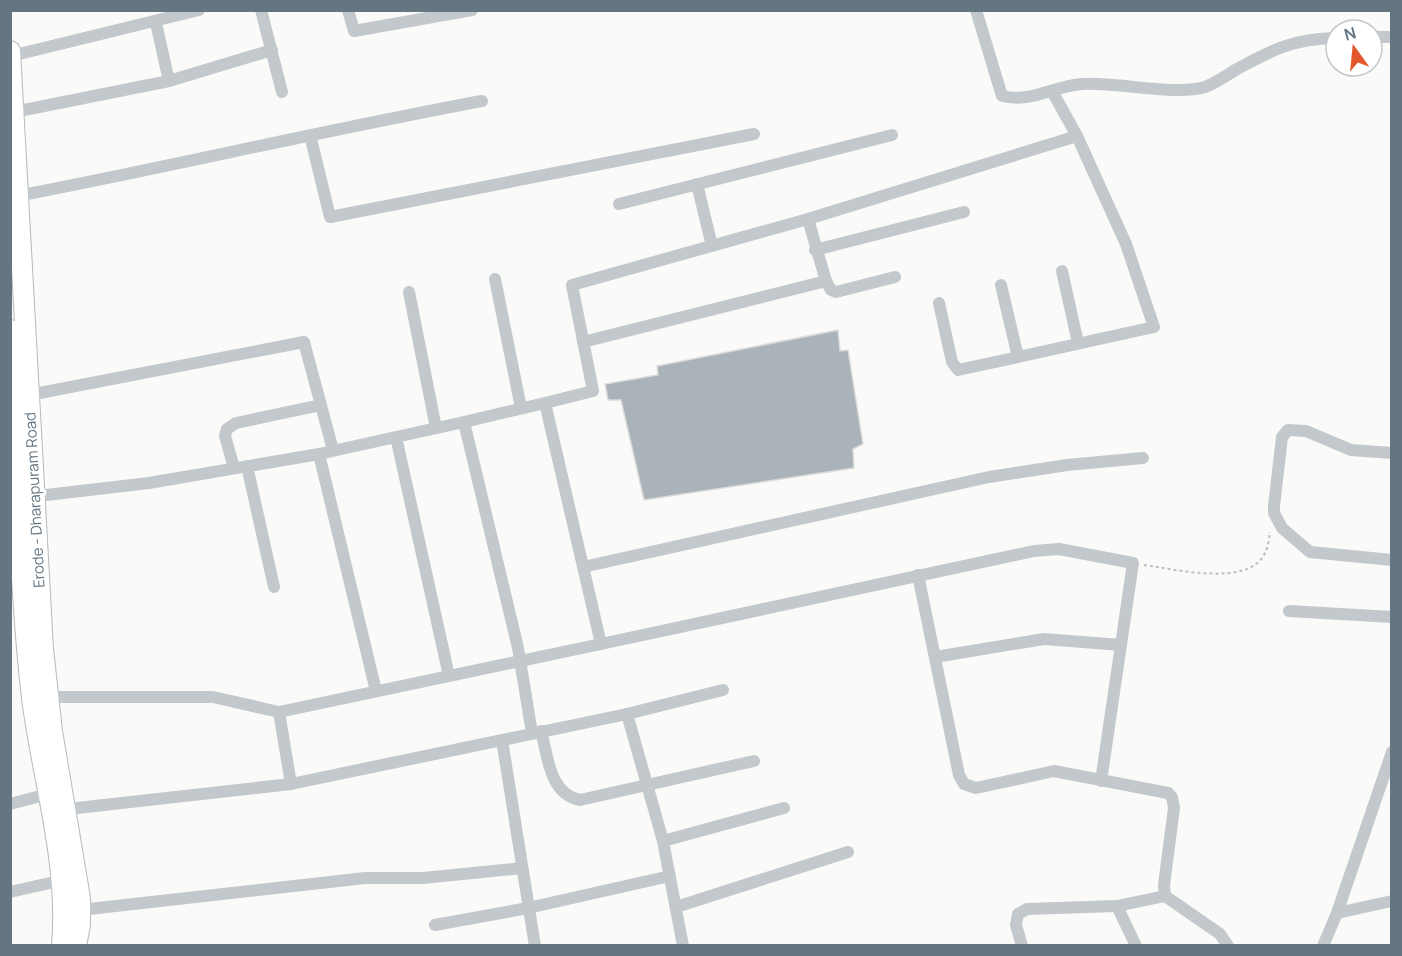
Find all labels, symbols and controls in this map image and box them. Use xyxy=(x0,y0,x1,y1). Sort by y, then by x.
north arrow xyxy=(1324,18,1384,78)
text: N xyxy=(1342,21,1359,46)
street label: Erode - Dharapuram Road xyxy=(19,412,50,588)

